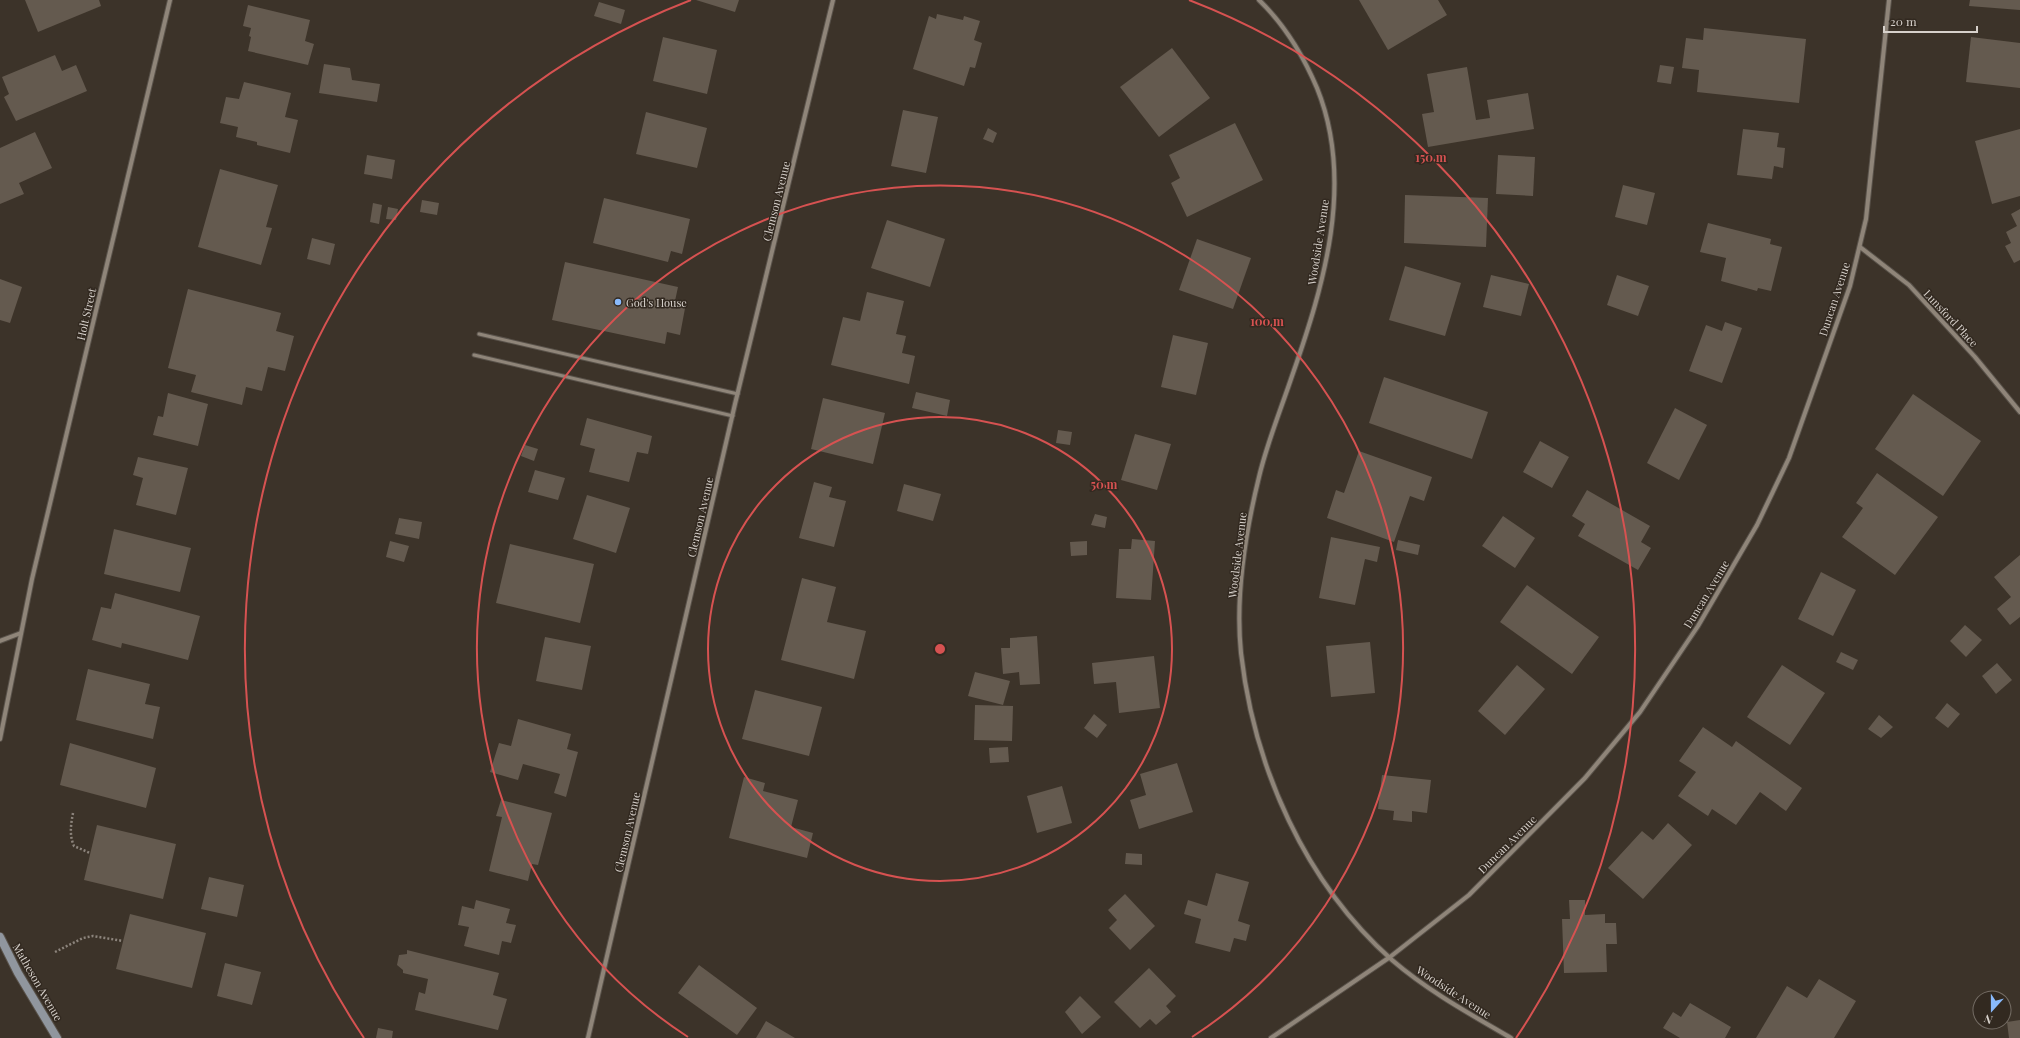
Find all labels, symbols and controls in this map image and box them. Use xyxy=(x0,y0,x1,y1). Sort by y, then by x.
scale bar xyxy=(1884,8,1977,34)
text: 20 m xyxy=(1890,13,1917,29)
text: 150 m xyxy=(1415,149,1447,165)
street label: Clemson Avenue xyxy=(759,159,793,243)
street label: Woodside Avenue xyxy=(1304,198,1332,287)
street label: Duncan Avenue xyxy=(1815,260,1853,338)
street label: Holt Street xyxy=(73,286,99,342)
street label: Lunsford Place xyxy=(1920,286,1982,350)
place label: God's House xyxy=(626,295,687,310)
marker: God's House xyxy=(613,297,623,307)
text: 100 m xyxy=(1250,313,1284,329)
street label: Clemson Avenue xyxy=(683,475,717,559)
text: 50 m xyxy=(1091,476,1118,492)
street label: Woodside Avenue xyxy=(1224,511,1250,600)
street label: Duncan Avenue xyxy=(1680,557,1732,631)
centre of rings xyxy=(933,642,947,656)
street label: Clemson Avenue xyxy=(610,790,644,874)
street label: Duncan Avenue xyxy=(1474,811,1540,877)
street label: Matheson Avenue xyxy=(10,941,66,1024)
street label: Woodside Avenue xyxy=(1413,962,1495,1022)
north arrow xyxy=(1972,990,2012,1030)
text: N xyxy=(1982,1011,1995,1028)

